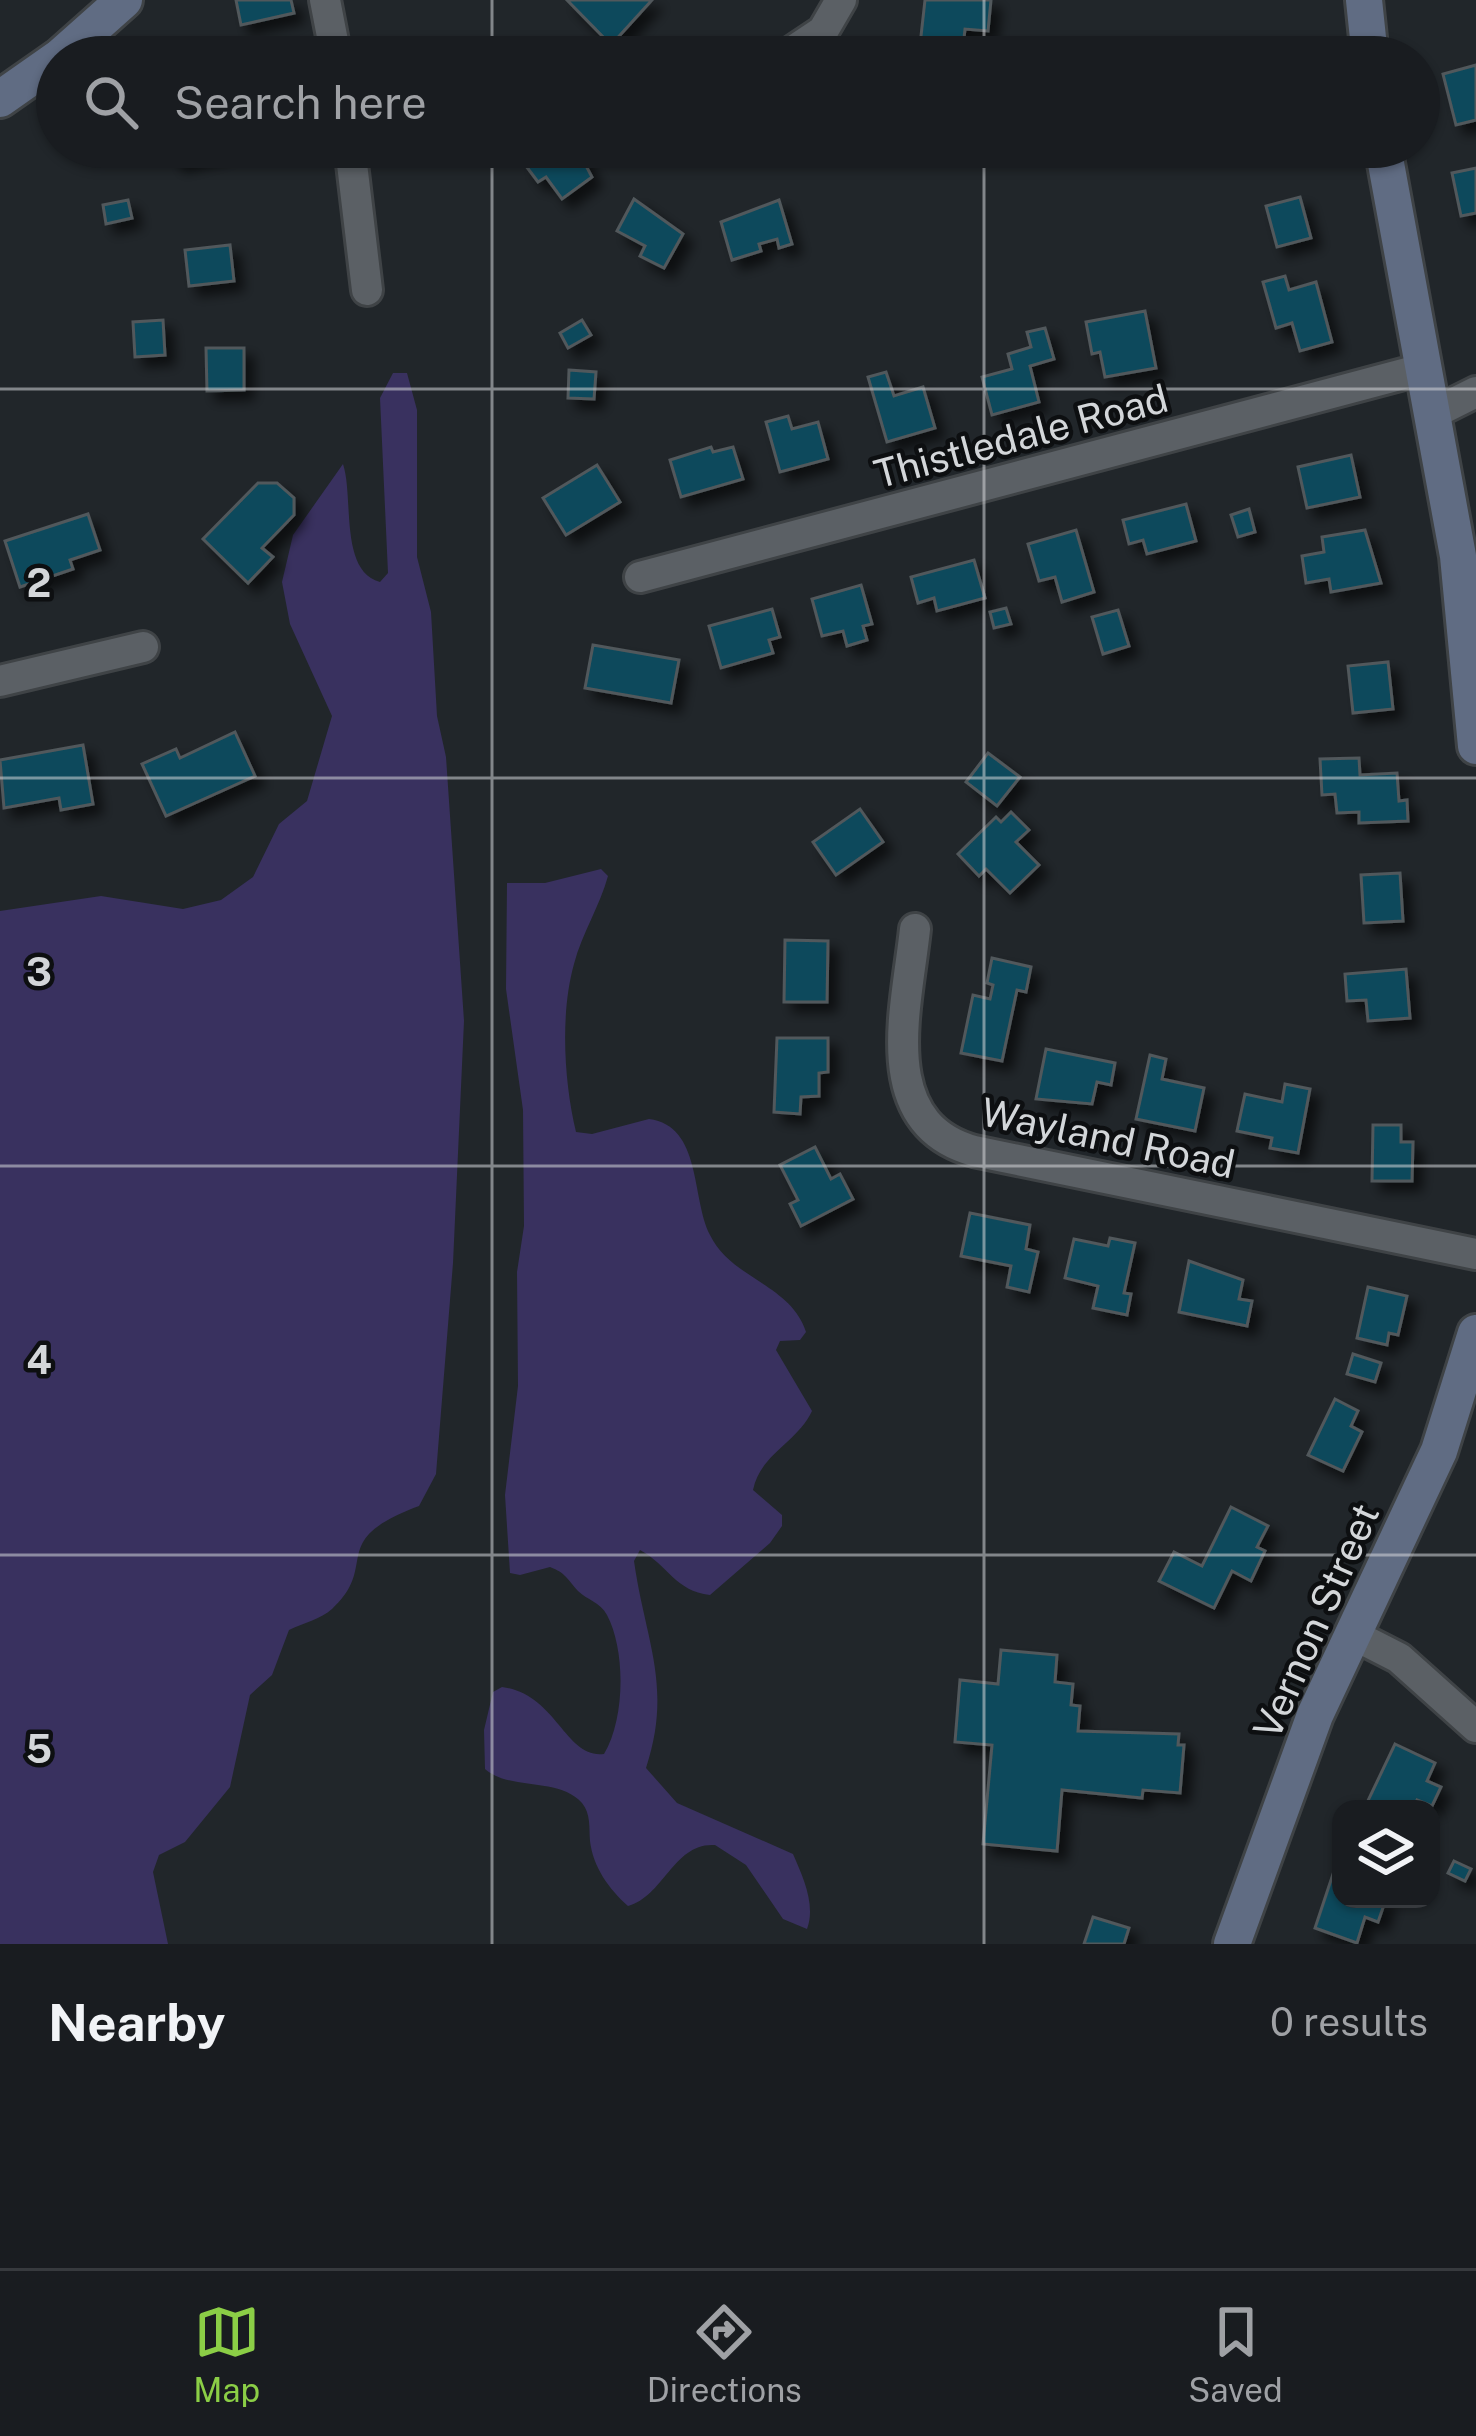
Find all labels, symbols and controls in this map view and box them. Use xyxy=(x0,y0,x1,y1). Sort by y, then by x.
search box xyxy=(36,36,1440,168)
icon: search xyxy=(78,69,144,135)
text: Search here xyxy=(174,76,427,129)
street label: Thistledale Road xyxy=(869,375,1173,497)
text: 2 xyxy=(27,560,51,606)
text: 3 xyxy=(26,949,52,995)
street label: Wayland Road xyxy=(977,1089,1239,1187)
text: 4 xyxy=(26,1337,52,1383)
street label: Vernon Street xyxy=(1244,1496,1388,1746)
text: 5 xyxy=(26,1726,52,1772)
map controls xyxy=(1332,1800,1440,1908)
button: layers xyxy=(1332,1800,1440,1908)
text: Nearby xyxy=(48,1993,225,2052)
text: 0 results xyxy=(1270,1999,1428,2045)
tab: Map xyxy=(193,2299,260,2409)
tab: Directions xyxy=(647,2299,802,2409)
tab: Saved xyxy=(1188,2299,1283,2409)

